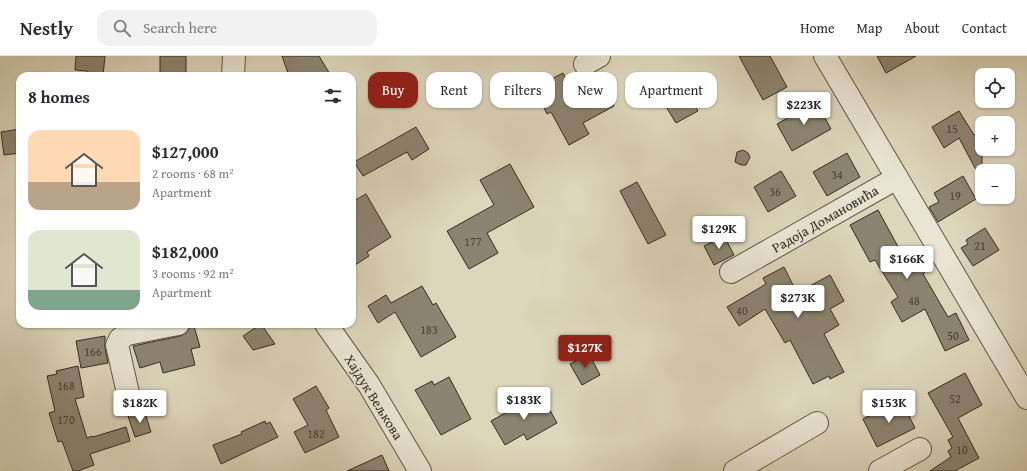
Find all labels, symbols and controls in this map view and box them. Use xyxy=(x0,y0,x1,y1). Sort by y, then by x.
search box xyxy=(97,10,377,46)
text: Nestly xyxy=(20,14,73,42)
icon: search xyxy=(111,17,133,39)
text: Search here xyxy=(143,17,217,38)
text: Home xyxy=(800,18,835,38)
text: Map xyxy=(857,18,882,38)
text: About xyxy=(904,18,940,38)
text: Contact xyxy=(962,18,1007,38)
map controls xyxy=(975,68,1015,204)
button: locate xyxy=(975,68,1015,108)
chip: Buy xyxy=(368,72,418,108)
chip: Rent xyxy=(426,72,482,108)
chip: Filters xyxy=(490,72,555,108)
chip: New xyxy=(563,72,617,108)
chip: Apartment xyxy=(625,72,717,108)
text: 8 homes xyxy=(28,84,90,109)
icon: filters xyxy=(322,85,344,107)
pin: $223K xyxy=(776,92,832,126)
text: $223K xyxy=(786,95,822,114)
button: + xyxy=(975,116,1015,156)
house number: 15 xyxy=(946,120,958,137)
text: $127,000 xyxy=(152,139,218,164)
icon: home xyxy=(60,146,108,194)
text: 2 rooms · 68 m² xyxy=(152,164,234,183)
button: − xyxy=(975,164,1015,204)
house number: 34 xyxy=(831,166,843,183)
street label: Радоја Домановића xyxy=(768,180,882,258)
text: Apartment xyxy=(152,183,212,202)
house number: 36 xyxy=(769,183,781,200)
house number: 19 xyxy=(949,187,961,204)
pin: $129K xyxy=(691,216,747,250)
text: $129K xyxy=(701,219,737,238)
house number: 177 xyxy=(464,233,482,250)
house number: 21 xyxy=(974,237,986,254)
text: $182,000 xyxy=(152,239,218,264)
icon: home xyxy=(60,246,108,294)
pin: $166K xyxy=(879,246,935,280)
text: $166K xyxy=(889,249,925,268)
text: 3 rooms · 92 m² xyxy=(152,264,234,283)
text: Apartment xyxy=(152,283,212,302)
pin: $273K xyxy=(770,285,826,319)
text: $273K xyxy=(780,288,816,307)
house number: 48 xyxy=(908,292,920,309)
house number: 40 xyxy=(736,302,748,319)
house number: 183 xyxy=(420,321,438,338)
house number: 50 xyxy=(947,327,959,344)
pin: $127K xyxy=(557,335,613,369)
text: $127K xyxy=(567,338,603,357)
house number: 166 xyxy=(84,343,102,360)
street label: Хајдук Вељкова xyxy=(340,351,408,444)
house number: 168 xyxy=(57,377,75,394)
pin: $183K xyxy=(496,387,552,421)
pin: $182K xyxy=(112,390,168,424)
text: $183K xyxy=(506,390,542,409)
pin: $153K xyxy=(861,390,917,424)
house number: 52 xyxy=(949,390,961,407)
text: $182K xyxy=(122,393,158,412)
text: $153K xyxy=(871,393,907,412)
house number: 170 xyxy=(57,411,75,428)
house number: 182 xyxy=(307,425,325,442)
house number: 10 xyxy=(956,441,968,458)

